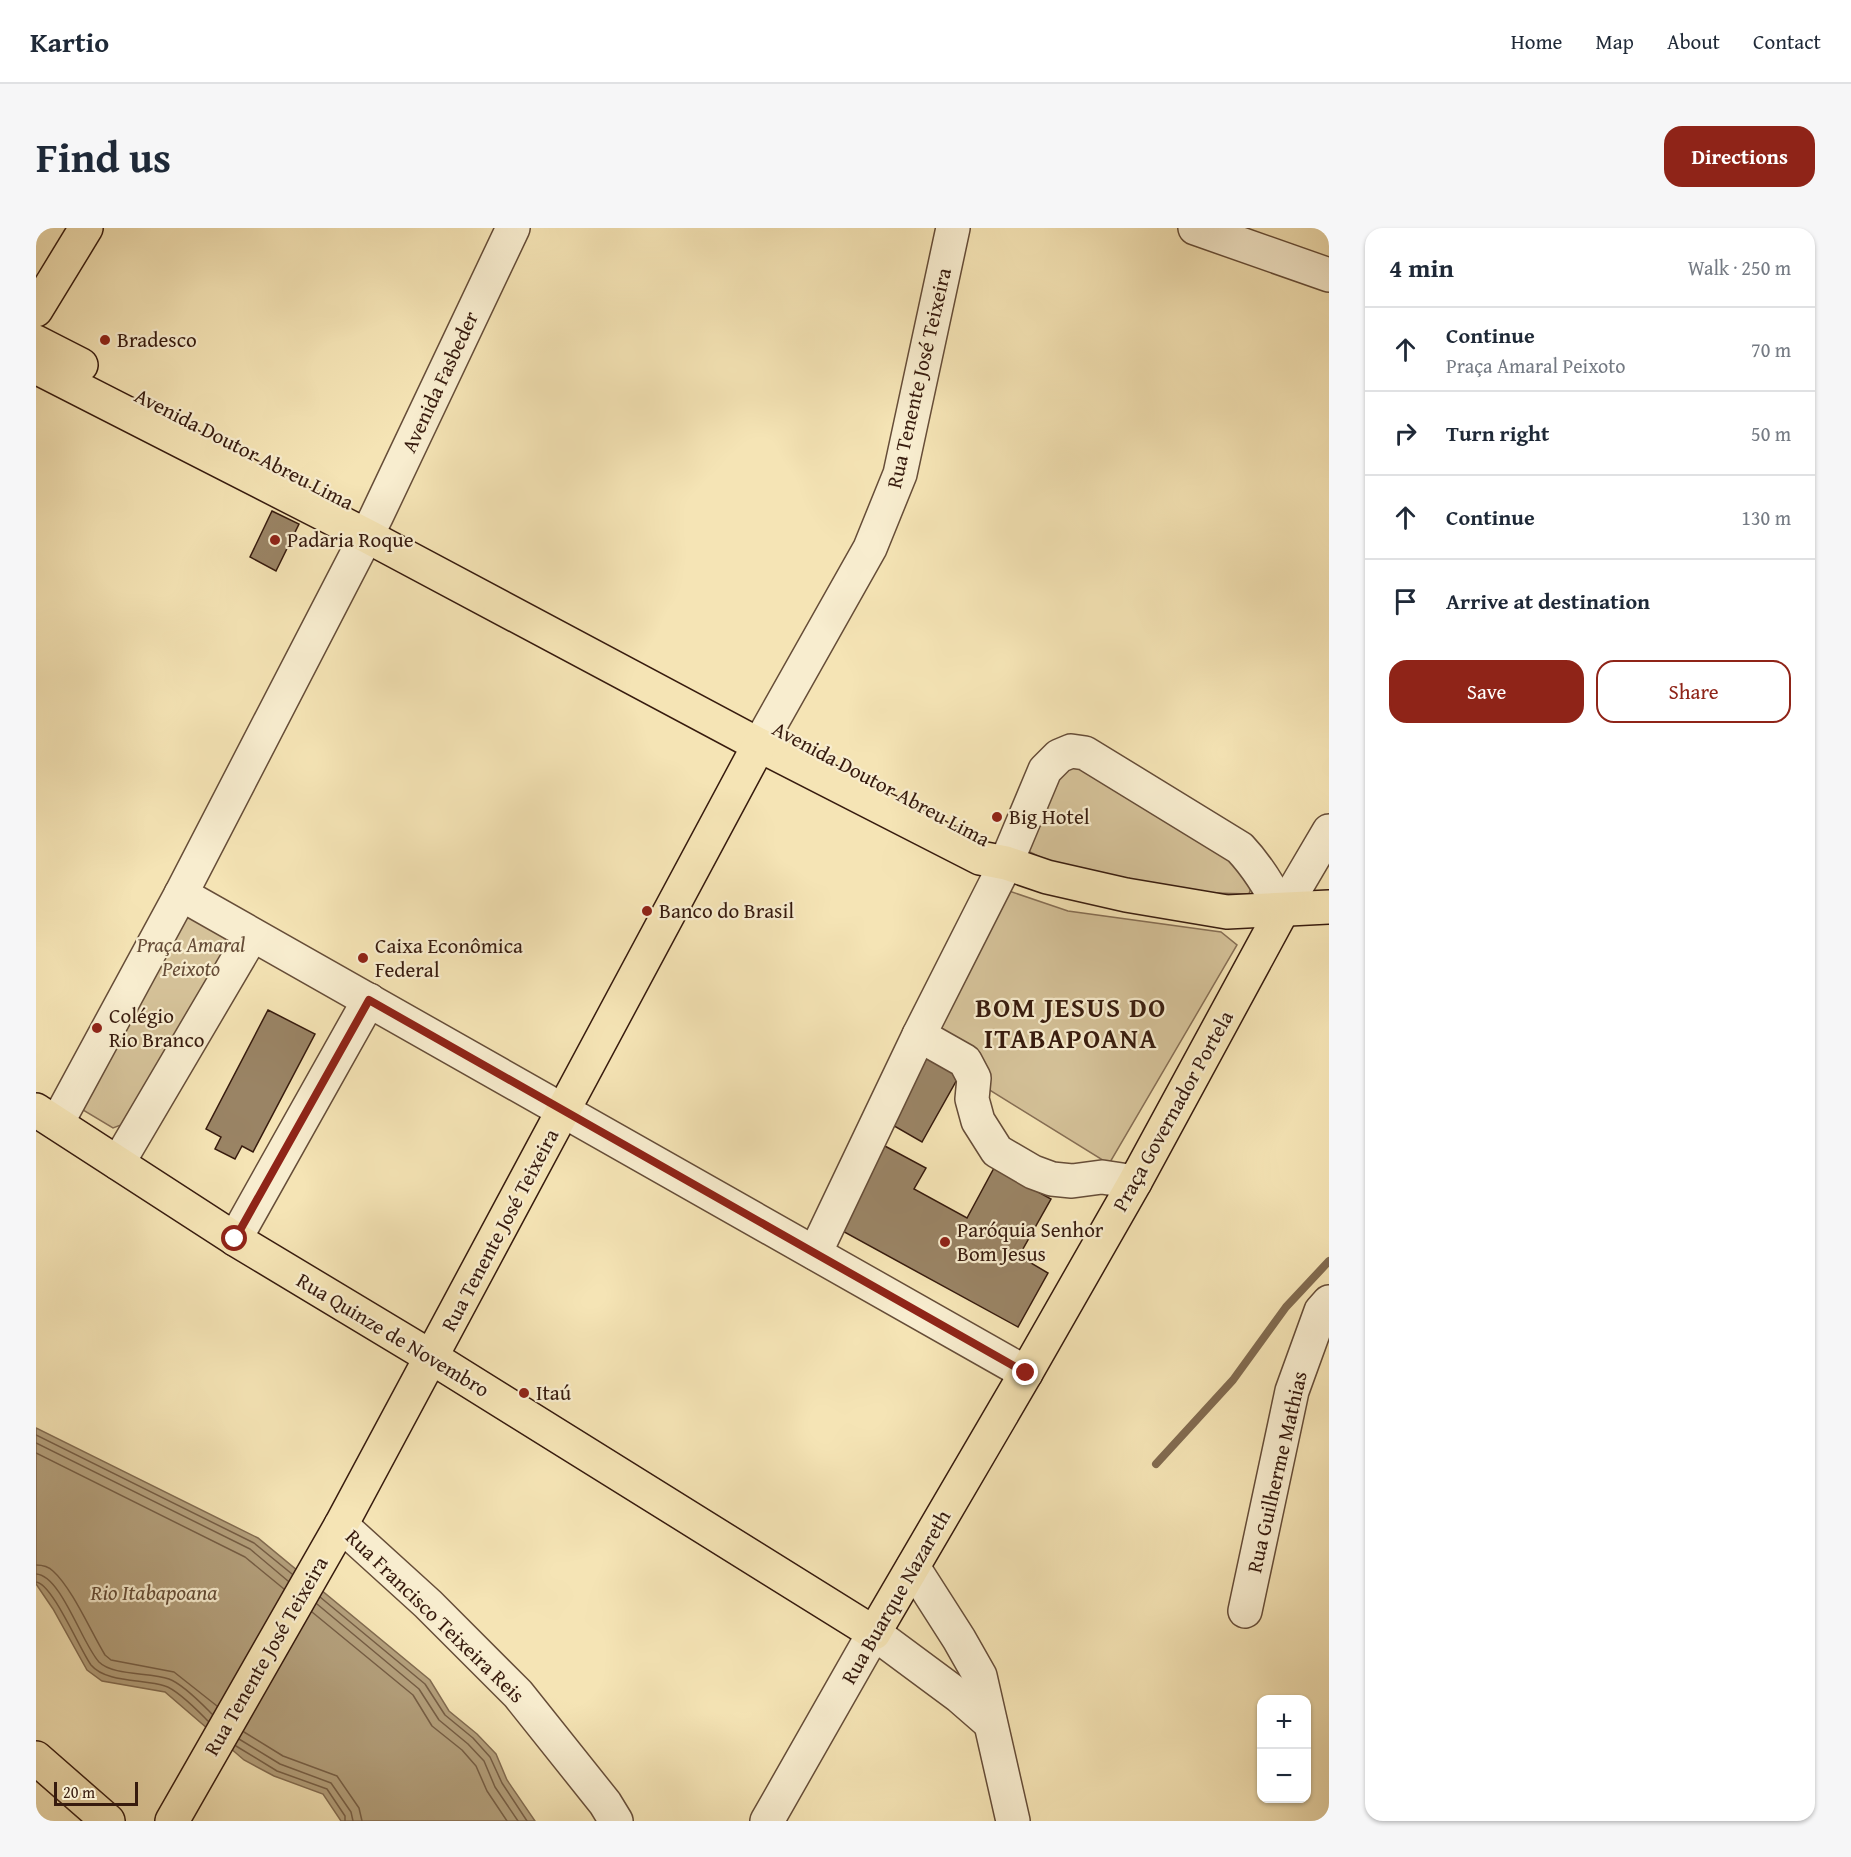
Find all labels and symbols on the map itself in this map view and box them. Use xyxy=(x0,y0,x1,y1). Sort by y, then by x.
street label: Rua Tenente José Teixeira xyxy=(878,264,959,491)
street label: Avenida Fasbeder xyxy=(393,306,486,458)
place label: Bradesco xyxy=(117,324,197,355)
marker: Bradesco xyxy=(98,333,112,347)
street label: Avenida Doutor Abreu Lima xyxy=(129,380,359,517)
place label: Padaria Roque xyxy=(287,524,414,555)
marker: Padaria Roque xyxy=(268,533,282,547)
street label: Avenida Doutor Abreu Lima xyxy=(767,713,995,854)
place label: Big Hotel xyxy=(1009,801,1090,832)
marker: Big Hotel xyxy=(990,810,1004,824)
place label: Banco do Brasil xyxy=(659,895,794,926)
marker: Banco do Brasil xyxy=(640,904,654,918)
park label: Praça Amaral Peixoto xyxy=(136,929,245,984)
place label: Caixa Econômica Federal xyxy=(375,930,523,985)
marker: Caixa Econômica Federal xyxy=(356,951,370,965)
district label: BOM JESUS DO ITABAPOANA xyxy=(975,987,1167,1058)
place label: Colégio Rio Branco xyxy=(109,1000,204,1055)
street label: Praça Governador Portela xyxy=(1104,1005,1241,1217)
marker: Colégio Rio Branco xyxy=(90,1021,104,1035)
street label: Rua Tenente José Teixeira xyxy=(433,1123,566,1337)
place label: Paróquia Senhor Bom Jesus xyxy=(957,1214,1104,1269)
route start xyxy=(221,1225,247,1251)
marker: Paróquia Senhor Bom Jesus xyxy=(938,1235,952,1249)
street label: Rua Quinze de Novembro xyxy=(291,1265,496,1405)
route end xyxy=(1012,1359,1038,1385)
street label: Rua Guilherme Mathias xyxy=(1238,1368,1315,1576)
place label: Itaú xyxy=(536,1377,572,1408)
marker: Itaú xyxy=(517,1386,531,1400)
street label: Rua Buarque Nazareth xyxy=(833,1504,958,1690)
street label: Rua Francisco Teixeira Reis xyxy=(339,1522,532,1710)
street label: Rua Tenente José Teixeira xyxy=(196,1550,335,1761)
water label: Rio Itabapoana xyxy=(90,1576,217,1608)
scale bar xyxy=(54,1779,138,1806)

